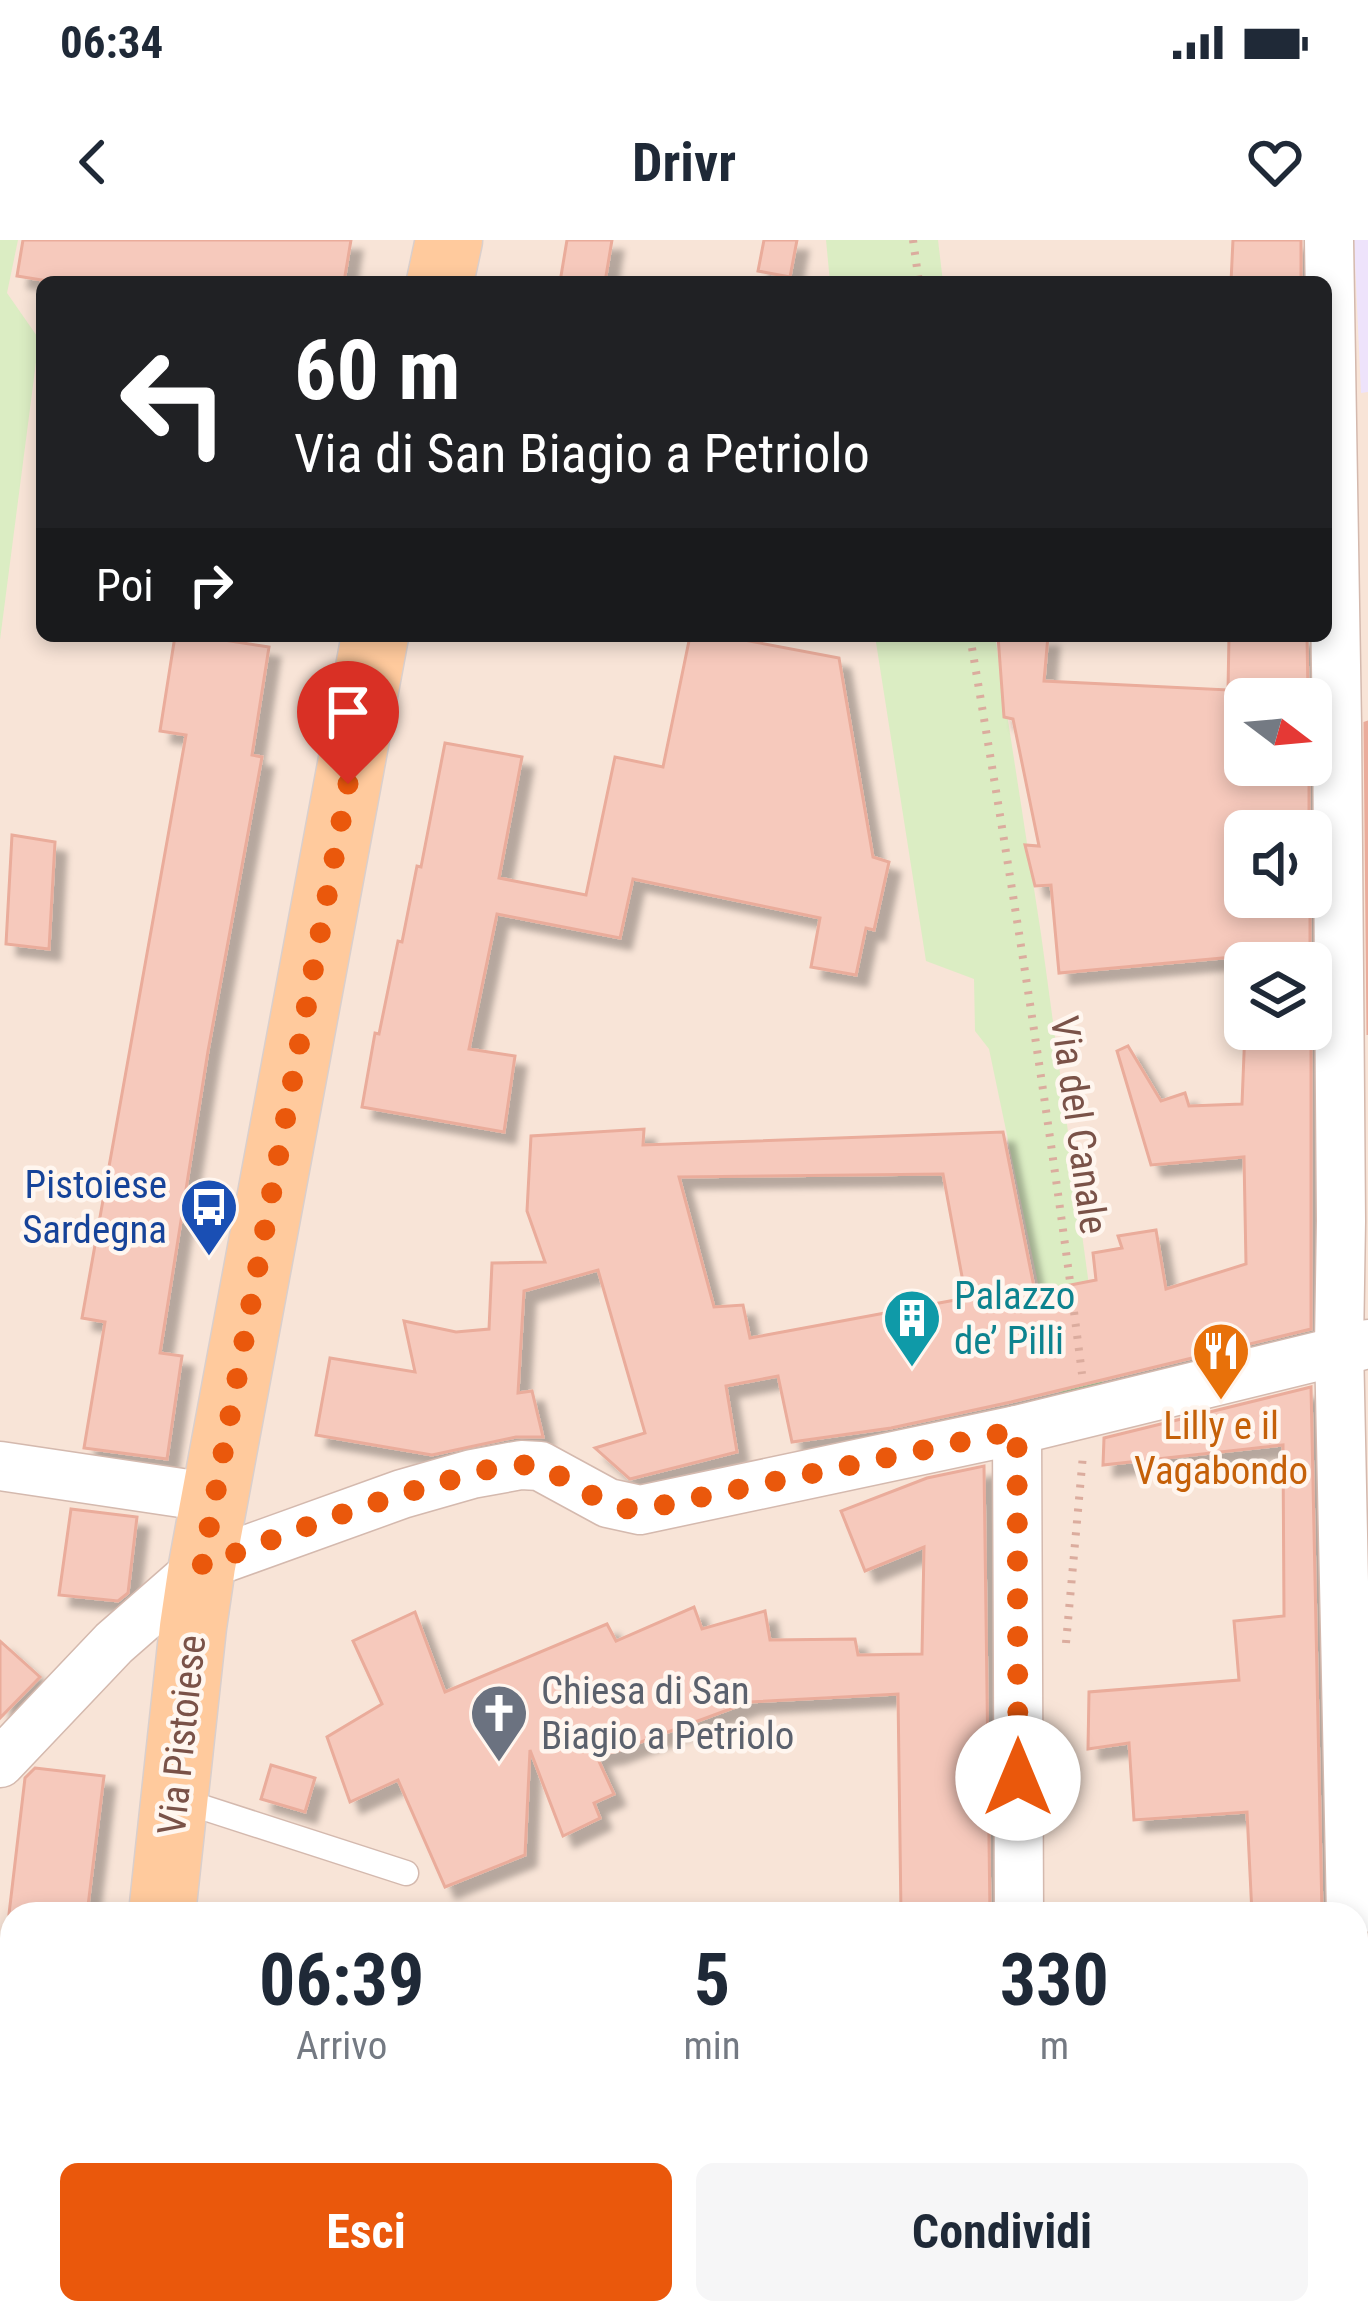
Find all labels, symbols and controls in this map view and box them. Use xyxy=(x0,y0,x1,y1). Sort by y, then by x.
text: 06:34 xyxy=(60,16,163,69)
icon: back xyxy=(60,129,126,195)
icon: heart xyxy=(1242,129,1308,195)
text: Drivr xyxy=(632,131,736,194)
text: 60 m xyxy=(294,321,461,420)
icon: left xyxy=(96,324,252,480)
text: Via di San Biagio a Petriolo xyxy=(294,422,870,485)
icon: right xyxy=(178,552,244,618)
text: Poi xyxy=(96,559,154,612)
pin xyxy=(297,661,399,784)
north arrow xyxy=(1224,678,1332,786)
map controls xyxy=(1224,678,1332,1050)
icon: arrive xyxy=(315,679,381,745)
button: sound xyxy=(1224,810,1332,918)
button: layers xyxy=(1224,942,1332,1050)
street label: Via del Canale xyxy=(1041,1013,1117,1237)
place label: Pistoiese Sardegna xyxy=(22,1162,167,1253)
bus stop icon: Pistoiese Sardegna xyxy=(178,1176,240,1258)
place label: Palazzo de’ Pilli xyxy=(954,1273,1075,1364)
building icon: Palazzo de’ Pilli xyxy=(881,1287,943,1369)
restaurant icon: Lilly e il Vagabondo xyxy=(1190,1320,1252,1402)
place label: Lilly e il Vagabondo xyxy=(1134,1403,1308,1494)
street label: Via Pistoiese xyxy=(149,1633,215,1837)
place label: Chiesa di San Biagio a Petriolo xyxy=(541,1668,794,1759)
church icon: Chiesa di San Biagio a Petriolo xyxy=(468,1682,530,1764)
position arrow xyxy=(955,1715,1081,1841)
text: 06:39 xyxy=(259,1938,424,2023)
text: 5 xyxy=(694,1938,730,2023)
text: 330 xyxy=(1000,1938,1109,2023)
text: Arrivo xyxy=(296,2023,387,2069)
text: min xyxy=(683,2023,741,2069)
text: m xyxy=(1040,2023,1069,2069)
button: Esci xyxy=(60,2163,672,2301)
button: Condividi xyxy=(696,2163,1308,2301)

